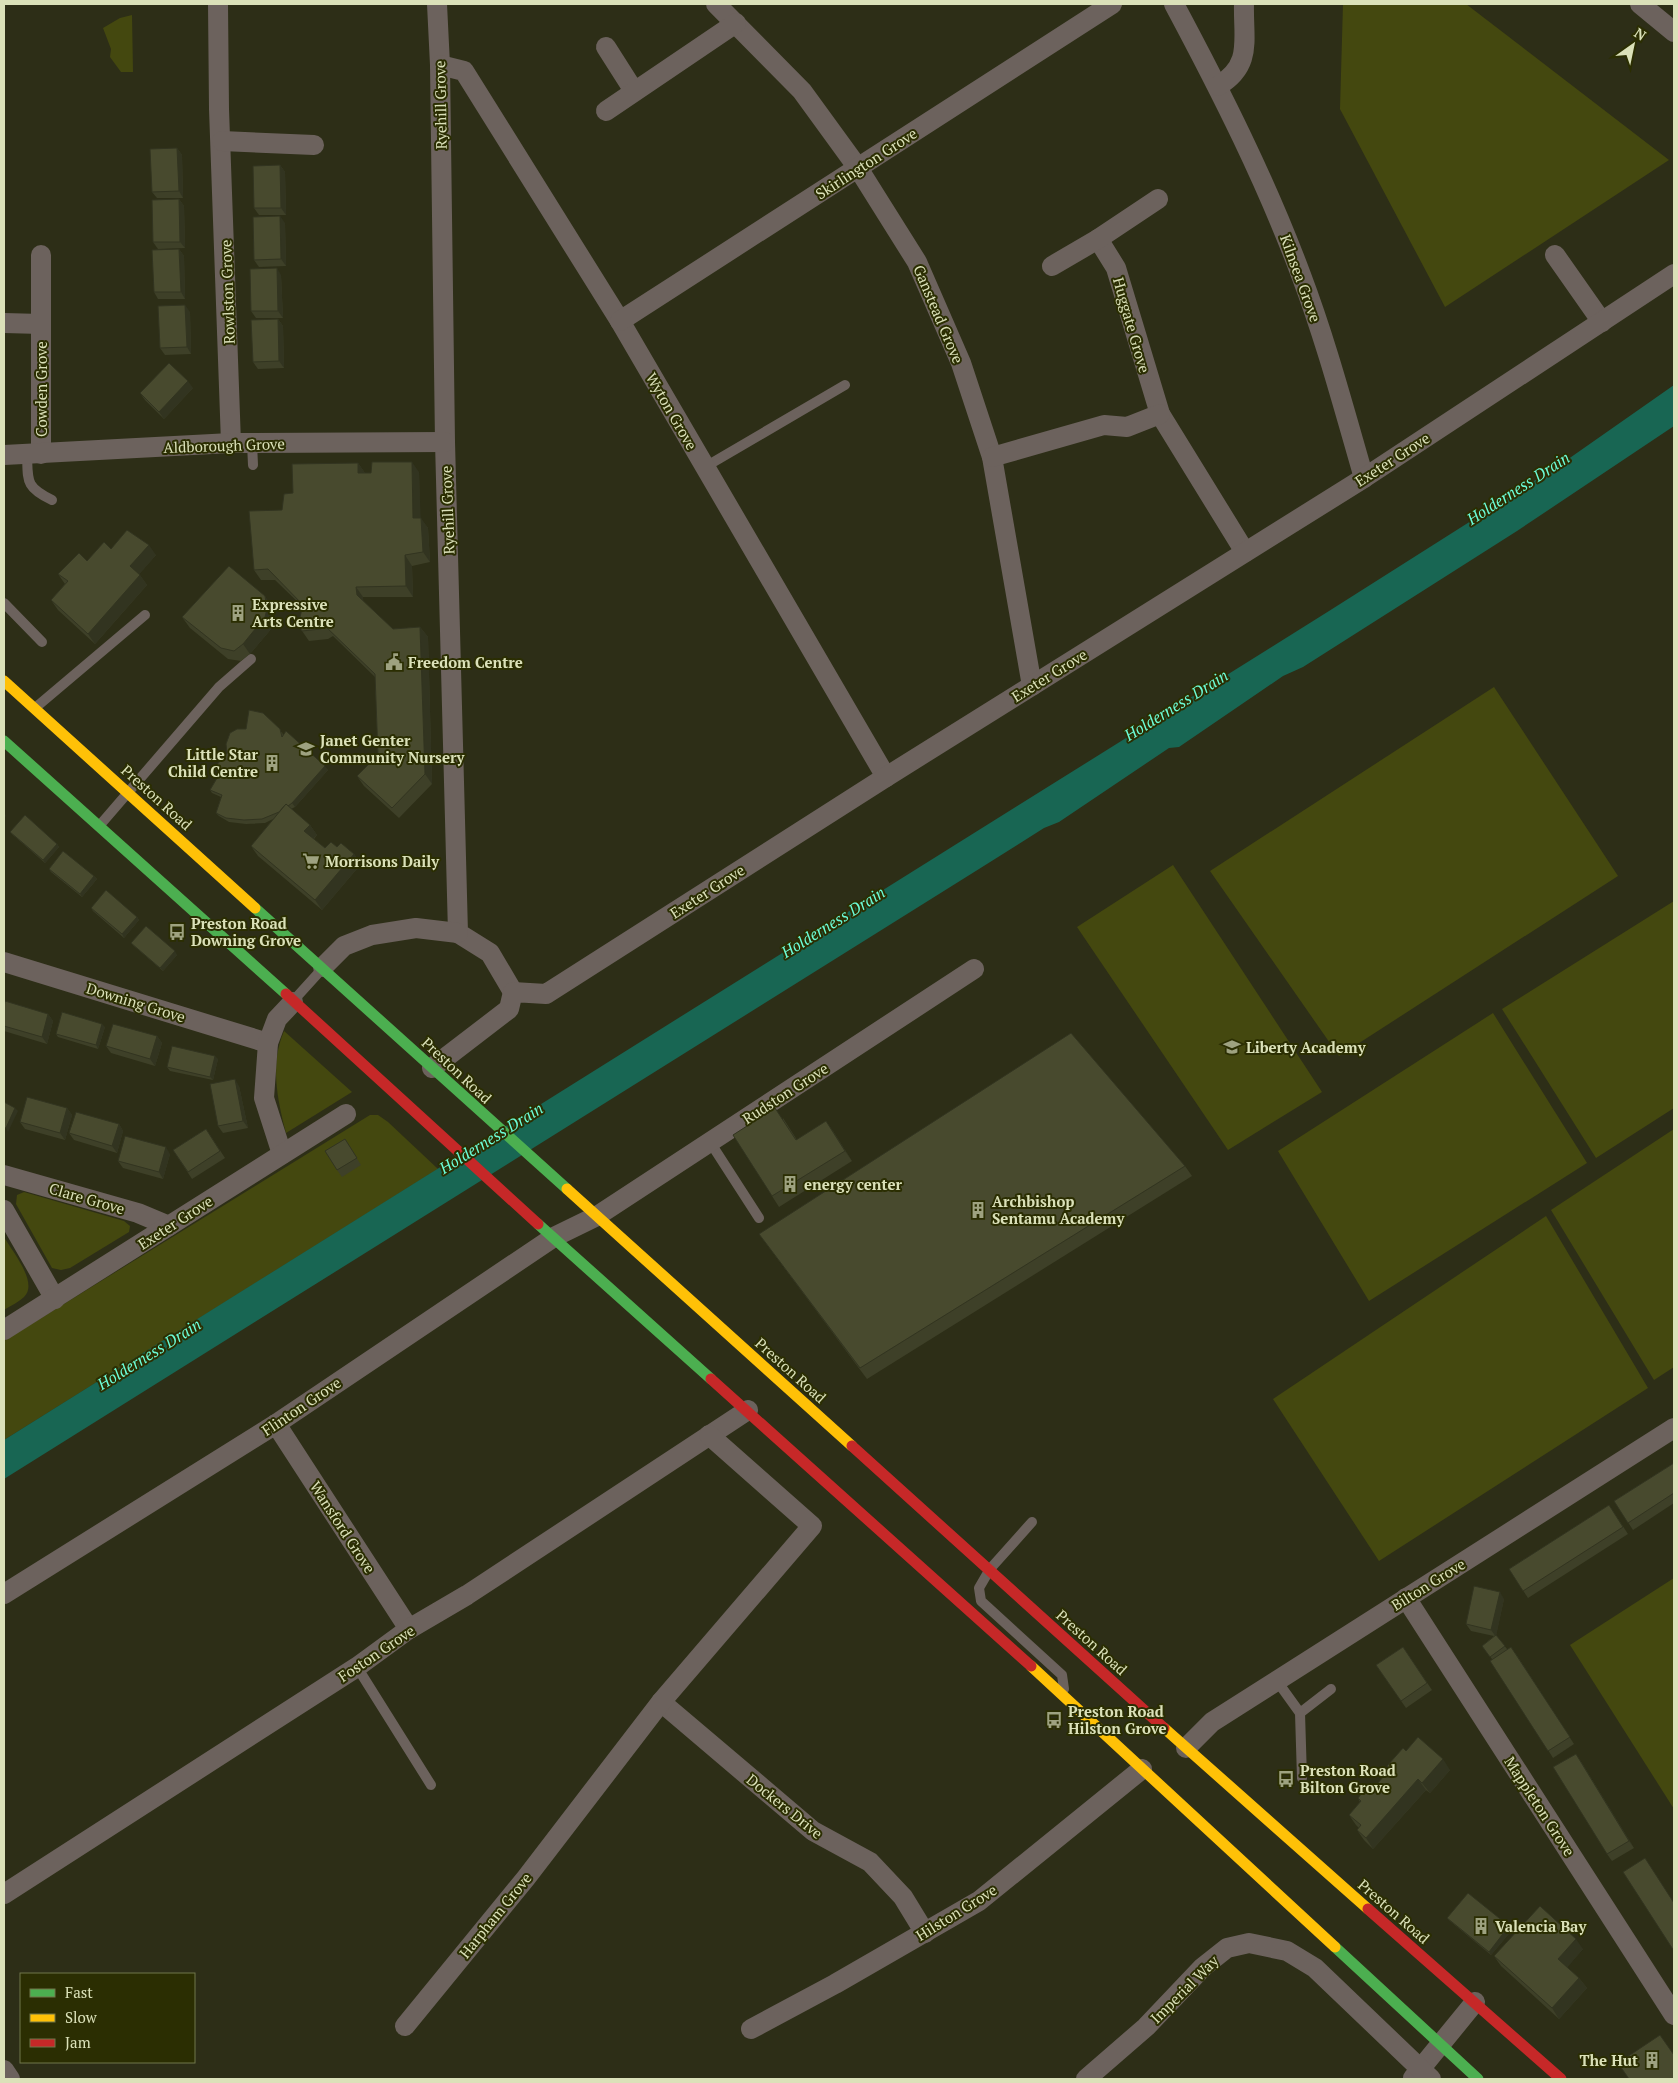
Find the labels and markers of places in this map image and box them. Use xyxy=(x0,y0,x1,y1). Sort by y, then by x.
place label: Expressive Arts Centre xyxy=(252,594,334,631)
building icon: Expressive Arts Centre xyxy=(228,603,248,623)
public building icon: Freedom Centre xyxy=(384,652,404,672)
place label: Freedom Centre xyxy=(408,652,523,672)
place label: Janet Genter Community Nursery xyxy=(320,730,466,767)
school or university icon: Janet Genter Community Nursery xyxy=(296,739,316,759)
place label: Little Star Child Centre xyxy=(168,744,259,781)
building icon: Little Star Child Centre xyxy=(262,753,282,773)
supermarket icon: Morrisons Daily xyxy=(301,851,321,871)
place label: Morrisons Daily xyxy=(325,851,440,871)
place label: Preston Road Downing Grove xyxy=(191,913,301,950)
bus stop icon: Preston Road Downing Grove xyxy=(167,922,187,942)
school or university icon: Liberty Academy xyxy=(1222,1037,1242,1057)
place label: Liberty Academy xyxy=(1246,1037,1367,1057)
building icon: energy center xyxy=(780,1174,800,1194)
place label: energy center xyxy=(804,1174,902,1194)
place label: Archbishop Sentamu Academy xyxy=(992,1191,1125,1228)
building icon: Archbishop Sentamu Academy xyxy=(968,1200,988,1220)
place label: Preston Road Hilston Grove xyxy=(1068,1701,1167,1738)
bus stop icon: Preston Road Hilston Grove xyxy=(1044,1710,1064,1730)
place label: Preston Road Bilton Grove xyxy=(1300,1760,1396,1797)
bus stop icon: Preston Road Bilton Grove xyxy=(1276,1769,1296,1789)
building icon: Valencia Bay xyxy=(1471,1916,1491,1936)
place label: Valencia Bay xyxy=(1495,1916,1587,1936)
place label: The Hut xyxy=(1579,2050,1638,2070)
building icon: The Hut xyxy=(1642,2050,1662,2070)

